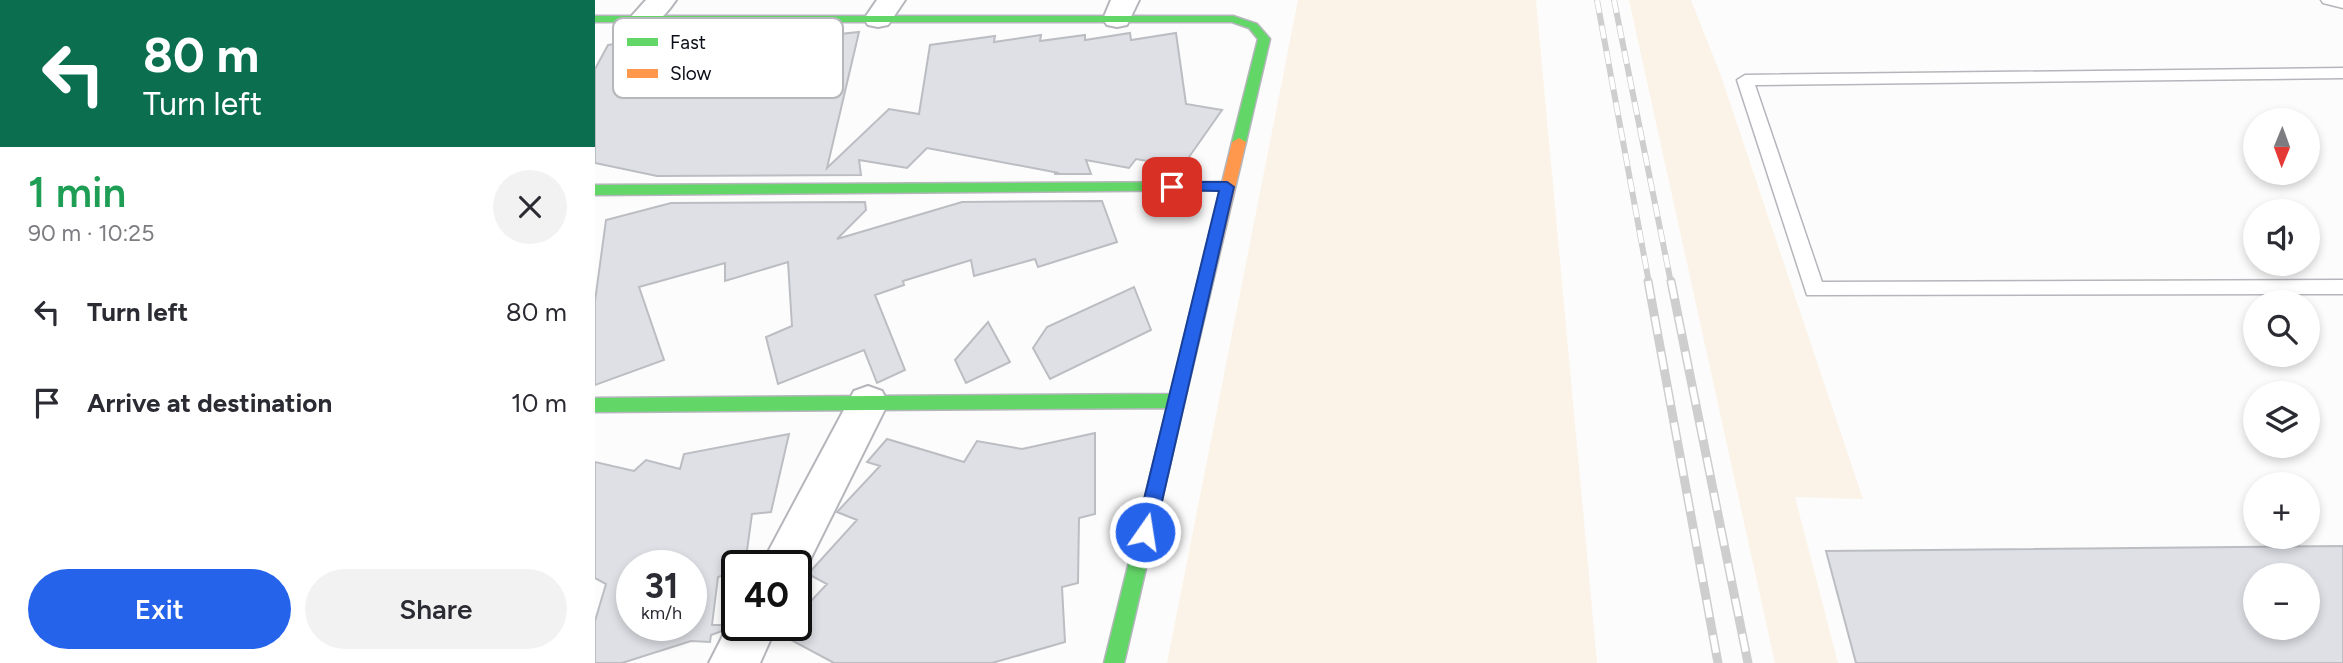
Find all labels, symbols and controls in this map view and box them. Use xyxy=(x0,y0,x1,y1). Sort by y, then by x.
legend xyxy=(613,18,843,98)
text: 80 m xyxy=(143,25,259,84)
icon: left xyxy=(28,28,119,119)
text: Fast xyxy=(670,31,706,54)
text: Slow xyxy=(670,62,712,85)
text: Turn left xyxy=(143,85,262,123)
north arrow xyxy=(2243,108,2321,186)
map controls xyxy=(2243,108,2320,640)
pin xyxy=(1142,157,1202,217)
text: 1 min xyxy=(28,167,126,218)
icon: arrive xyxy=(1153,168,1191,206)
button: close xyxy=(493,170,567,244)
button: sound xyxy=(2243,199,2320,276)
text: 90 m · 10:25 xyxy=(28,219,154,247)
button: search xyxy=(2243,290,2320,367)
icon: left xyxy=(28,293,66,331)
text: Turn left xyxy=(87,296,188,328)
text: 80 m xyxy=(506,296,567,328)
button: layers xyxy=(2243,381,2320,458)
icon: arrive xyxy=(28,384,66,422)
text: Arrive at destination xyxy=(87,387,332,419)
text: 10 m xyxy=(511,387,567,419)
button: + xyxy=(2243,472,2320,549)
position arrow xyxy=(1108,495,1182,569)
speed limit sign: 40 xyxy=(721,550,812,641)
button: − xyxy=(2243,563,2320,640)
text: 31 xyxy=(644,565,679,607)
button: Exit xyxy=(28,569,291,649)
button: Share xyxy=(305,569,567,649)
text: km/h xyxy=(641,602,682,624)

